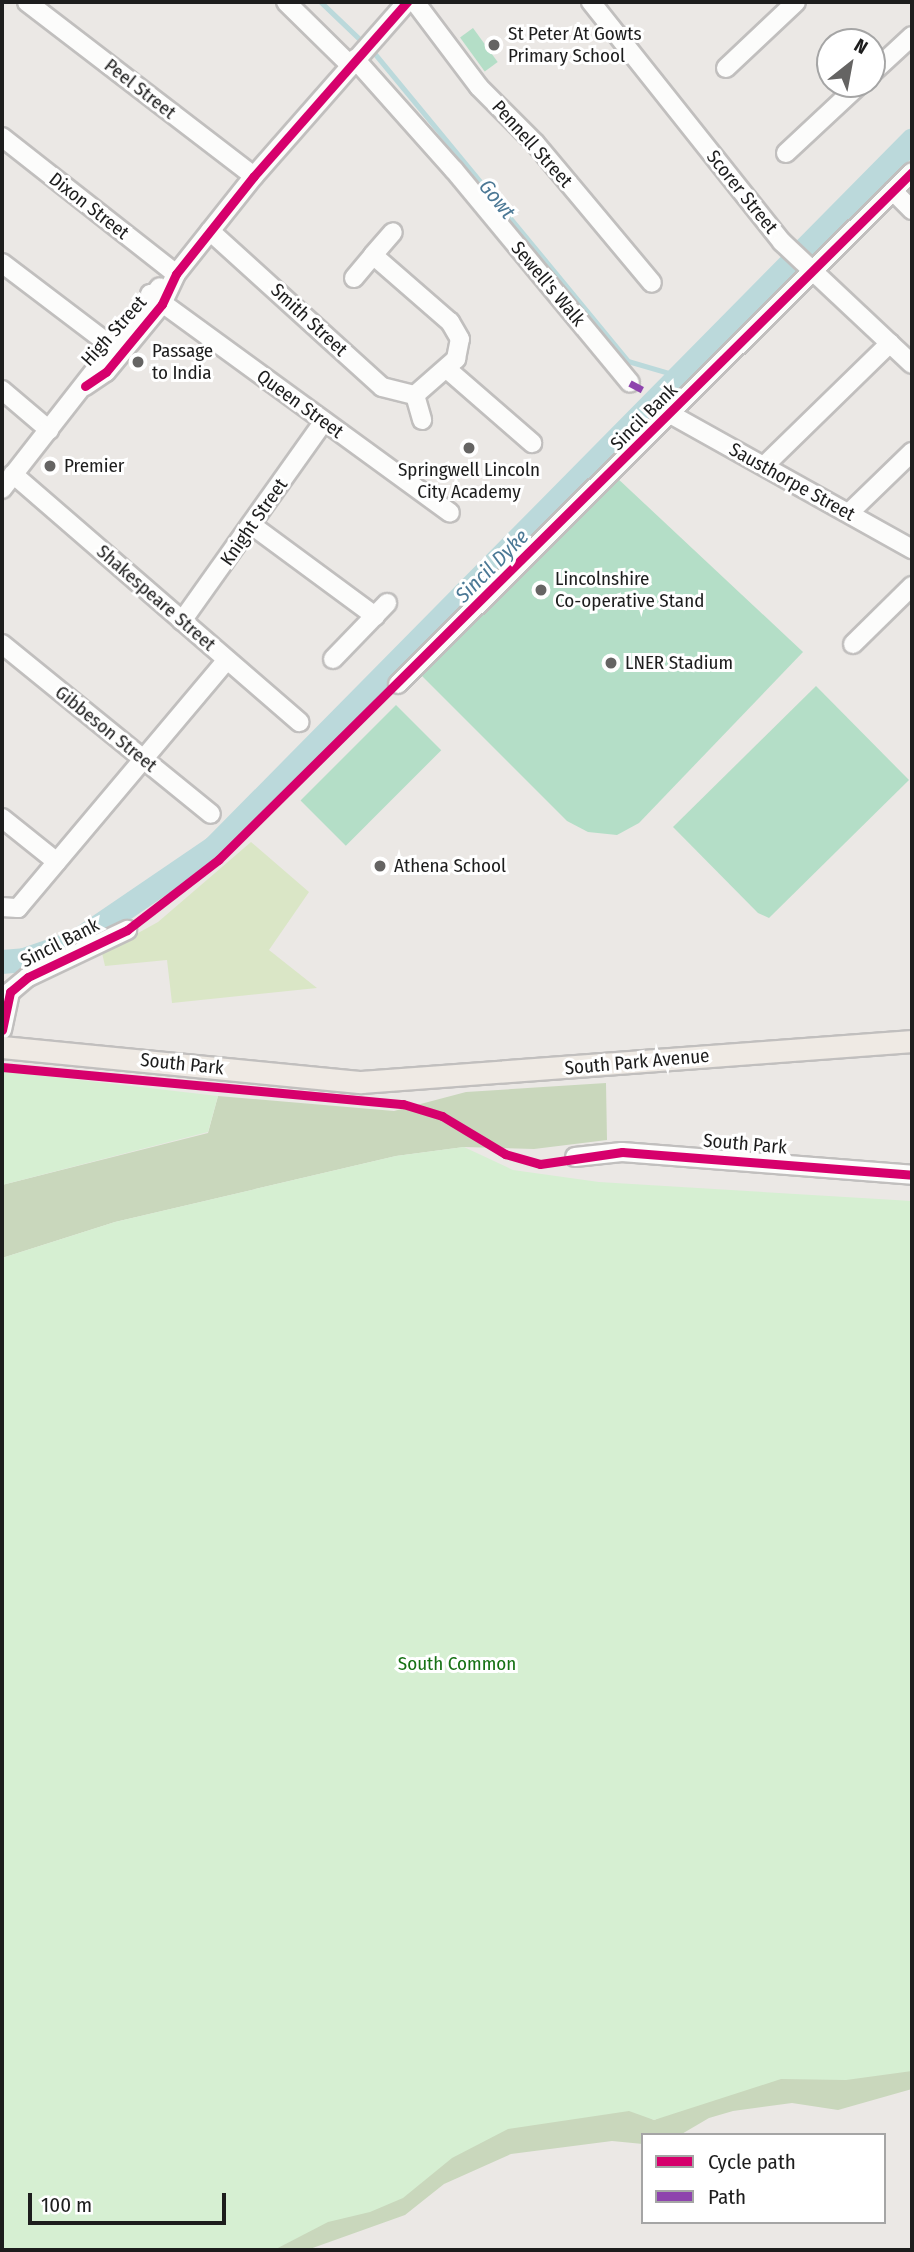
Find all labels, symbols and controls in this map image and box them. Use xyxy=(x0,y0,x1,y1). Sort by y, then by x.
place label: St Peter At Gowts Primary School xyxy=(508,23,642,67)
north arrow xyxy=(816,28,886,98)
text: N xyxy=(850,33,872,59)
marker: St Peter At Gowts Primary School xyxy=(486,37,502,53)
street label: Peel Street xyxy=(100,54,180,124)
street label: Pennell Street xyxy=(487,96,577,192)
street label: Scorer Street xyxy=(702,146,782,238)
street label: Dixon Street xyxy=(44,168,134,244)
water label: Gowt xyxy=(474,174,520,224)
street label: Sewell's Walk xyxy=(506,237,590,331)
street label: Smith Street xyxy=(266,279,352,361)
street label: High Street xyxy=(77,291,151,371)
place label: Passage to India xyxy=(152,340,213,384)
marker: Passage to India xyxy=(130,354,146,370)
street label: Queen Street xyxy=(252,365,348,443)
street label: Sincil Bank xyxy=(606,379,682,455)
street label: Sausthorpe Street xyxy=(725,438,859,526)
marker: Springwell Lincoln City Academy xyxy=(461,440,477,456)
place label: Premier xyxy=(64,455,124,477)
marker: Premier xyxy=(42,458,58,474)
place label: Springwell Lincoln City Academy xyxy=(398,459,540,503)
street label: Knight Street xyxy=(216,474,292,570)
water label: Sincil Dyke xyxy=(450,524,534,608)
street label: Shakespeare Street xyxy=(92,540,220,656)
place label: Lincolnshire Co-operative Stand xyxy=(555,568,704,612)
marker: Lincolnshire Co-operative Stand xyxy=(533,582,549,598)
place label: LNER Stadium xyxy=(625,652,733,674)
marker: LNER Stadium xyxy=(603,655,619,671)
street label: Gibbeson Street xyxy=(50,681,162,777)
place label: Athena School xyxy=(394,855,506,877)
marker: Athena School xyxy=(372,858,388,874)
street label: Sincil Bank xyxy=(17,914,103,972)
street label: South Park Avenue xyxy=(564,1044,710,1080)
street label: South Park xyxy=(139,1048,225,1080)
street label: South Park xyxy=(702,1129,788,1159)
park label: South Common xyxy=(398,1653,516,1675)
legend xyxy=(641,2133,886,2224)
text: Cycle path xyxy=(708,2149,796,2175)
scale bar xyxy=(32,2178,229,2222)
text: Path xyxy=(708,2184,746,2210)
text: 100 m xyxy=(41,2192,92,2218)

